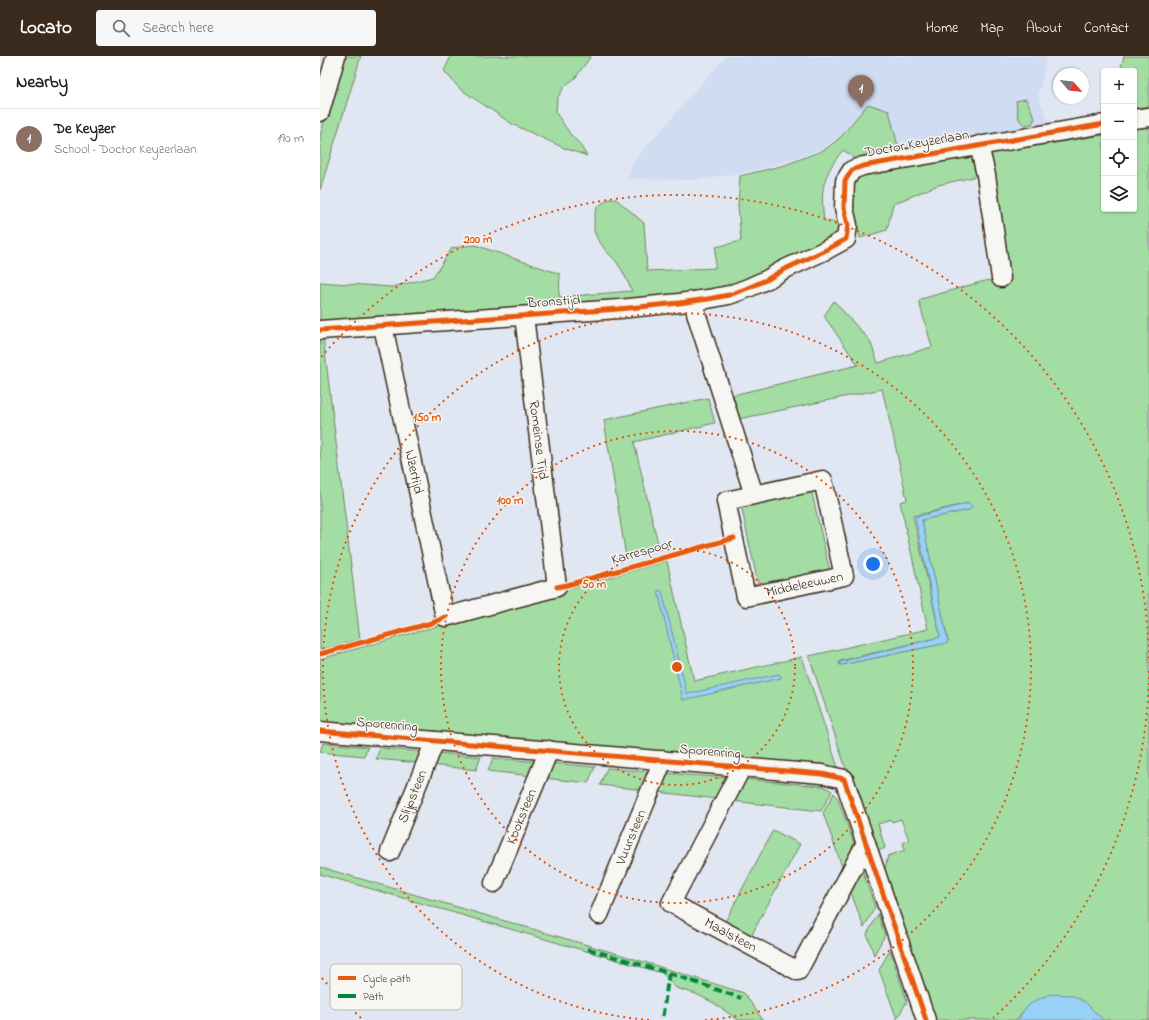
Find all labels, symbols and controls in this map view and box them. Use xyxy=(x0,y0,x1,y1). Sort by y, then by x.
search box xyxy=(96,10,376,46)
text: Locato xyxy=(20,15,72,42)
icon: search xyxy=(110,17,132,39)
text: Search here xyxy=(142,17,214,39)
text: Home xyxy=(926,18,958,39)
text: Map xyxy=(980,18,1004,39)
text: About xyxy=(1026,18,1062,39)
text: Contact xyxy=(1084,18,1129,39)
north arrow xyxy=(1053,68,1089,104)
map controls xyxy=(1101,68,1137,212)
button: + xyxy=(1101,68,1137,104)
text: Nearby xyxy=(16,70,68,95)
pin: 1 xyxy=(848,75,874,108)
button: − xyxy=(1101,104,1137,140)
text: De Keyzer xyxy=(54,118,115,140)
street label: Doctor Keyzerlaan xyxy=(862,125,971,165)
text: 1 xyxy=(27,129,31,148)
text: 190 m xyxy=(277,129,304,148)
text: School · Doctor Keyzerlaan xyxy=(54,140,197,159)
button: locate xyxy=(1101,140,1137,176)
button: layers xyxy=(1101,176,1137,212)
text: 200 m xyxy=(463,231,493,249)
street label: Bronstijd xyxy=(526,290,581,314)
street label: Romeinse Tijd xyxy=(523,399,553,481)
text: 150 m xyxy=(413,409,442,427)
street label: IJzertijd xyxy=(399,448,429,496)
text: 100 m xyxy=(497,492,524,510)
street label: Karrespoor xyxy=(609,533,676,571)
your location xyxy=(863,554,883,574)
street label: Middeleeuwen xyxy=(764,566,845,603)
text: 50 m xyxy=(582,576,607,594)
centre of rings xyxy=(670,660,684,674)
street label: Sporenring xyxy=(355,712,419,739)
street label: Sporenring xyxy=(678,739,742,766)
street label: Slijpsteen xyxy=(392,767,433,826)
street label: Kooksteen xyxy=(501,785,542,847)
street label: Vuursteen xyxy=(610,806,652,869)
street label: Maalsteen xyxy=(700,912,761,958)
legend xyxy=(330,964,462,1010)
text: Cycle path xyxy=(363,971,411,988)
text: Path xyxy=(363,989,384,1005)

